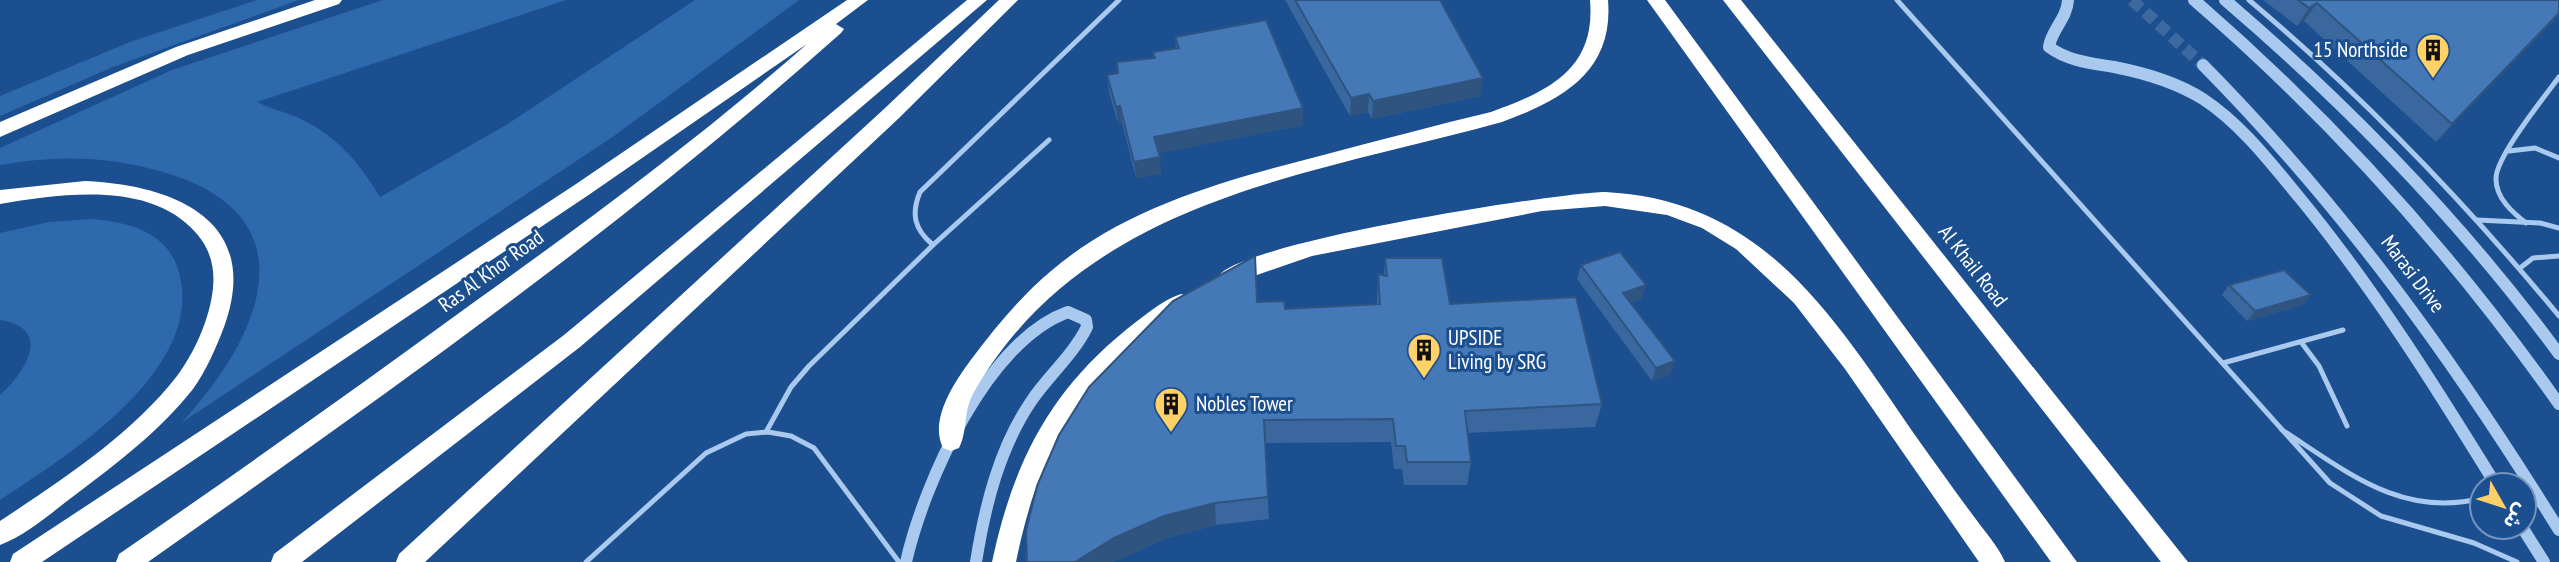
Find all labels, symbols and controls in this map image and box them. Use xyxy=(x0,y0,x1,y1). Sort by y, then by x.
building icon: 15 Northside xyxy=(2414,31,2452,80)
place label: 15 Northside xyxy=(2314,36,2408,63)
street label: Al Khail Road xyxy=(1933,219,2014,312)
street label: Ras Al Khor Road xyxy=(433,223,549,318)
street label: Marasi Drive xyxy=(2375,230,2451,318)
place label: UPSIDE Living by SRG xyxy=(1448,324,1546,375)
building icon: UPSIDE Living by SRG xyxy=(1405,331,1443,380)
building icon: Nobles Tower xyxy=(1152,385,1190,434)
place label: Nobles Tower xyxy=(1196,390,1293,417)
north arrow xyxy=(2468,471,2538,541)
text: ش xyxy=(2499,499,2534,534)

